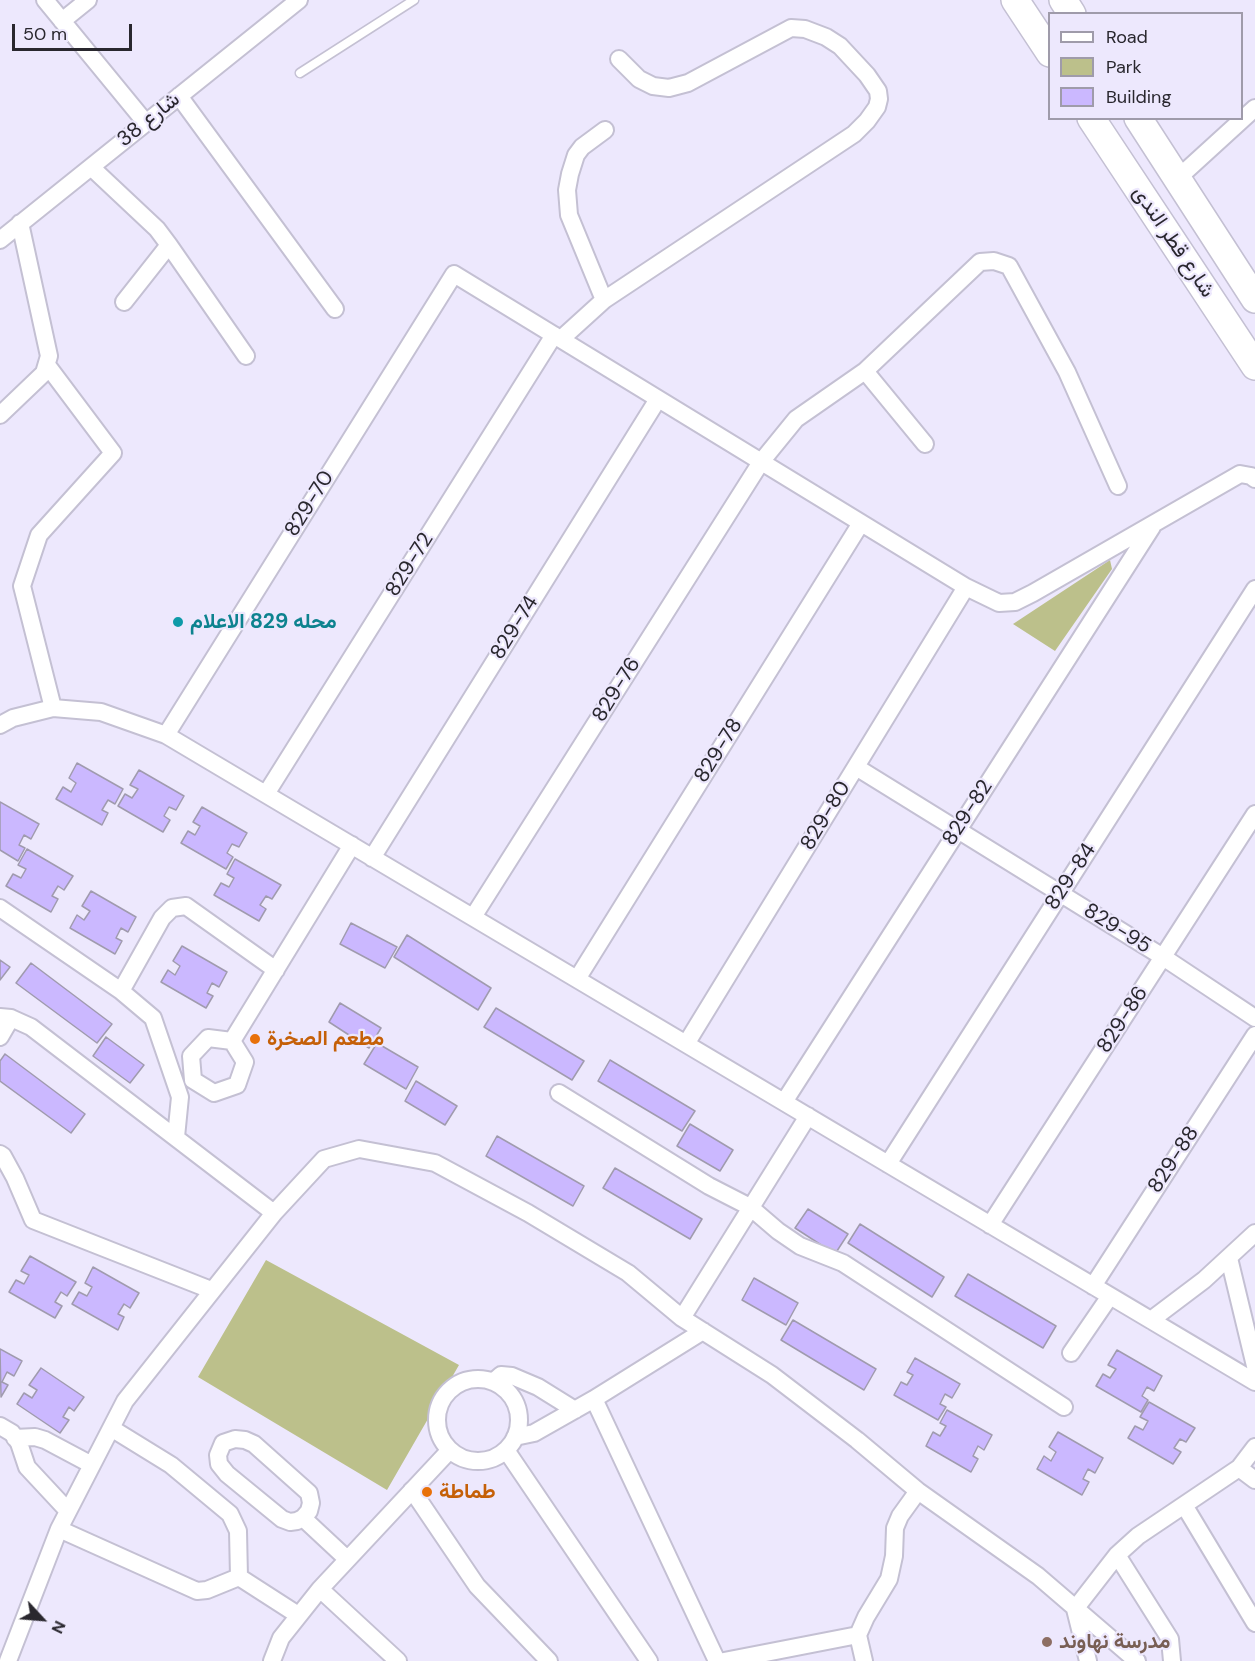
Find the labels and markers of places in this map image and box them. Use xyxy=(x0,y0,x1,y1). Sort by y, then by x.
place label: محله 829 الاعلام xyxy=(190,609,337,635)
marker: محله 829 الاعلام xyxy=(171,615,185,629)
place label: مطعم الصخرة xyxy=(267,1026,384,1052)
marker: مطعم الصخرة xyxy=(248,1032,262,1046)
place label: طماطة xyxy=(439,1479,496,1505)
marker: طماطة xyxy=(420,1485,434,1499)
place label: مدرسة نهاوند xyxy=(1059,1629,1170,1655)
marker: مدرسة نهاوند xyxy=(1040,1635,1054,1649)

